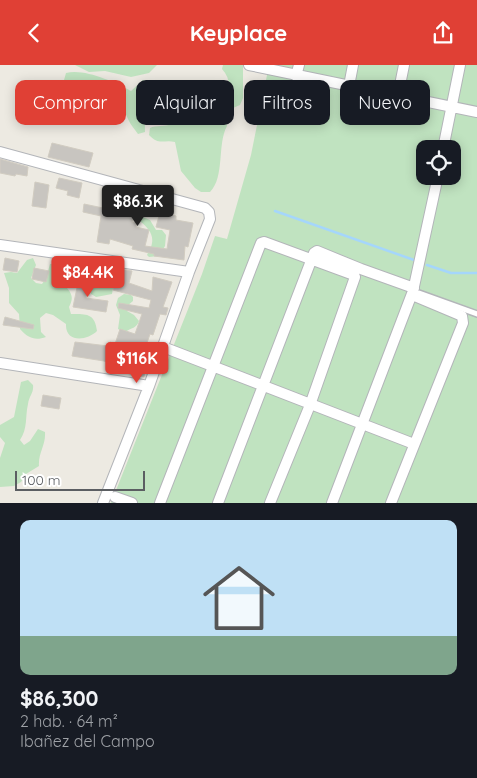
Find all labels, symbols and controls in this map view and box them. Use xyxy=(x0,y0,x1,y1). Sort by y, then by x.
icon: back xyxy=(20,19,48,47)
text: Keyplace xyxy=(190,19,287,47)
icon: share xyxy=(429,19,457,47)
chip: Comprar xyxy=(15,80,126,125)
chip: Alquilar xyxy=(136,80,234,125)
chip: Filtros xyxy=(244,80,330,125)
chip: Nuevo xyxy=(340,80,430,125)
map controls xyxy=(416,140,461,185)
button: locate xyxy=(416,140,461,185)
pin: $86.3K xyxy=(97,185,179,227)
text: $86.3K xyxy=(113,191,163,211)
pin: $84.4K xyxy=(47,255,129,298)
text: $84.4K xyxy=(62,262,114,282)
pin: $116K xyxy=(102,341,172,384)
text: $116K xyxy=(116,348,158,368)
scale bar xyxy=(15,468,145,491)
text: 100 m xyxy=(22,471,60,489)
icon: home xyxy=(194,553,284,643)
text: $86,300 xyxy=(20,685,99,711)
text: 2 hab. · 64 m² xyxy=(20,711,118,731)
text: Ibañez del Campo xyxy=(20,731,155,751)

